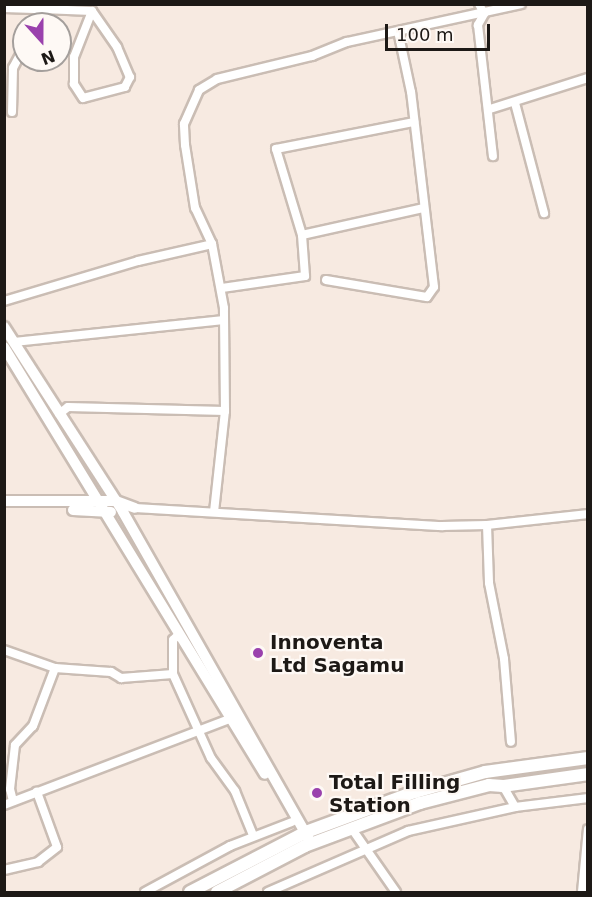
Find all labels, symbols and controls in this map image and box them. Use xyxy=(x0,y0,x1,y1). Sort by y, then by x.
north arrow xyxy=(12,12,72,72)
scale bar xyxy=(388,12,493,50)
text: 100 m xyxy=(396,24,454,45)
text: N xyxy=(38,46,58,69)
place label: Innoventa Ltd Sagamu xyxy=(270,630,404,677)
marker: Innoventa Ltd Sagamu xyxy=(251,646,265,660)
place label: Total Filling Station xyxy=(329,770,460,817)
marker: Total Filling Station xyxy=(310,786,324,800)

